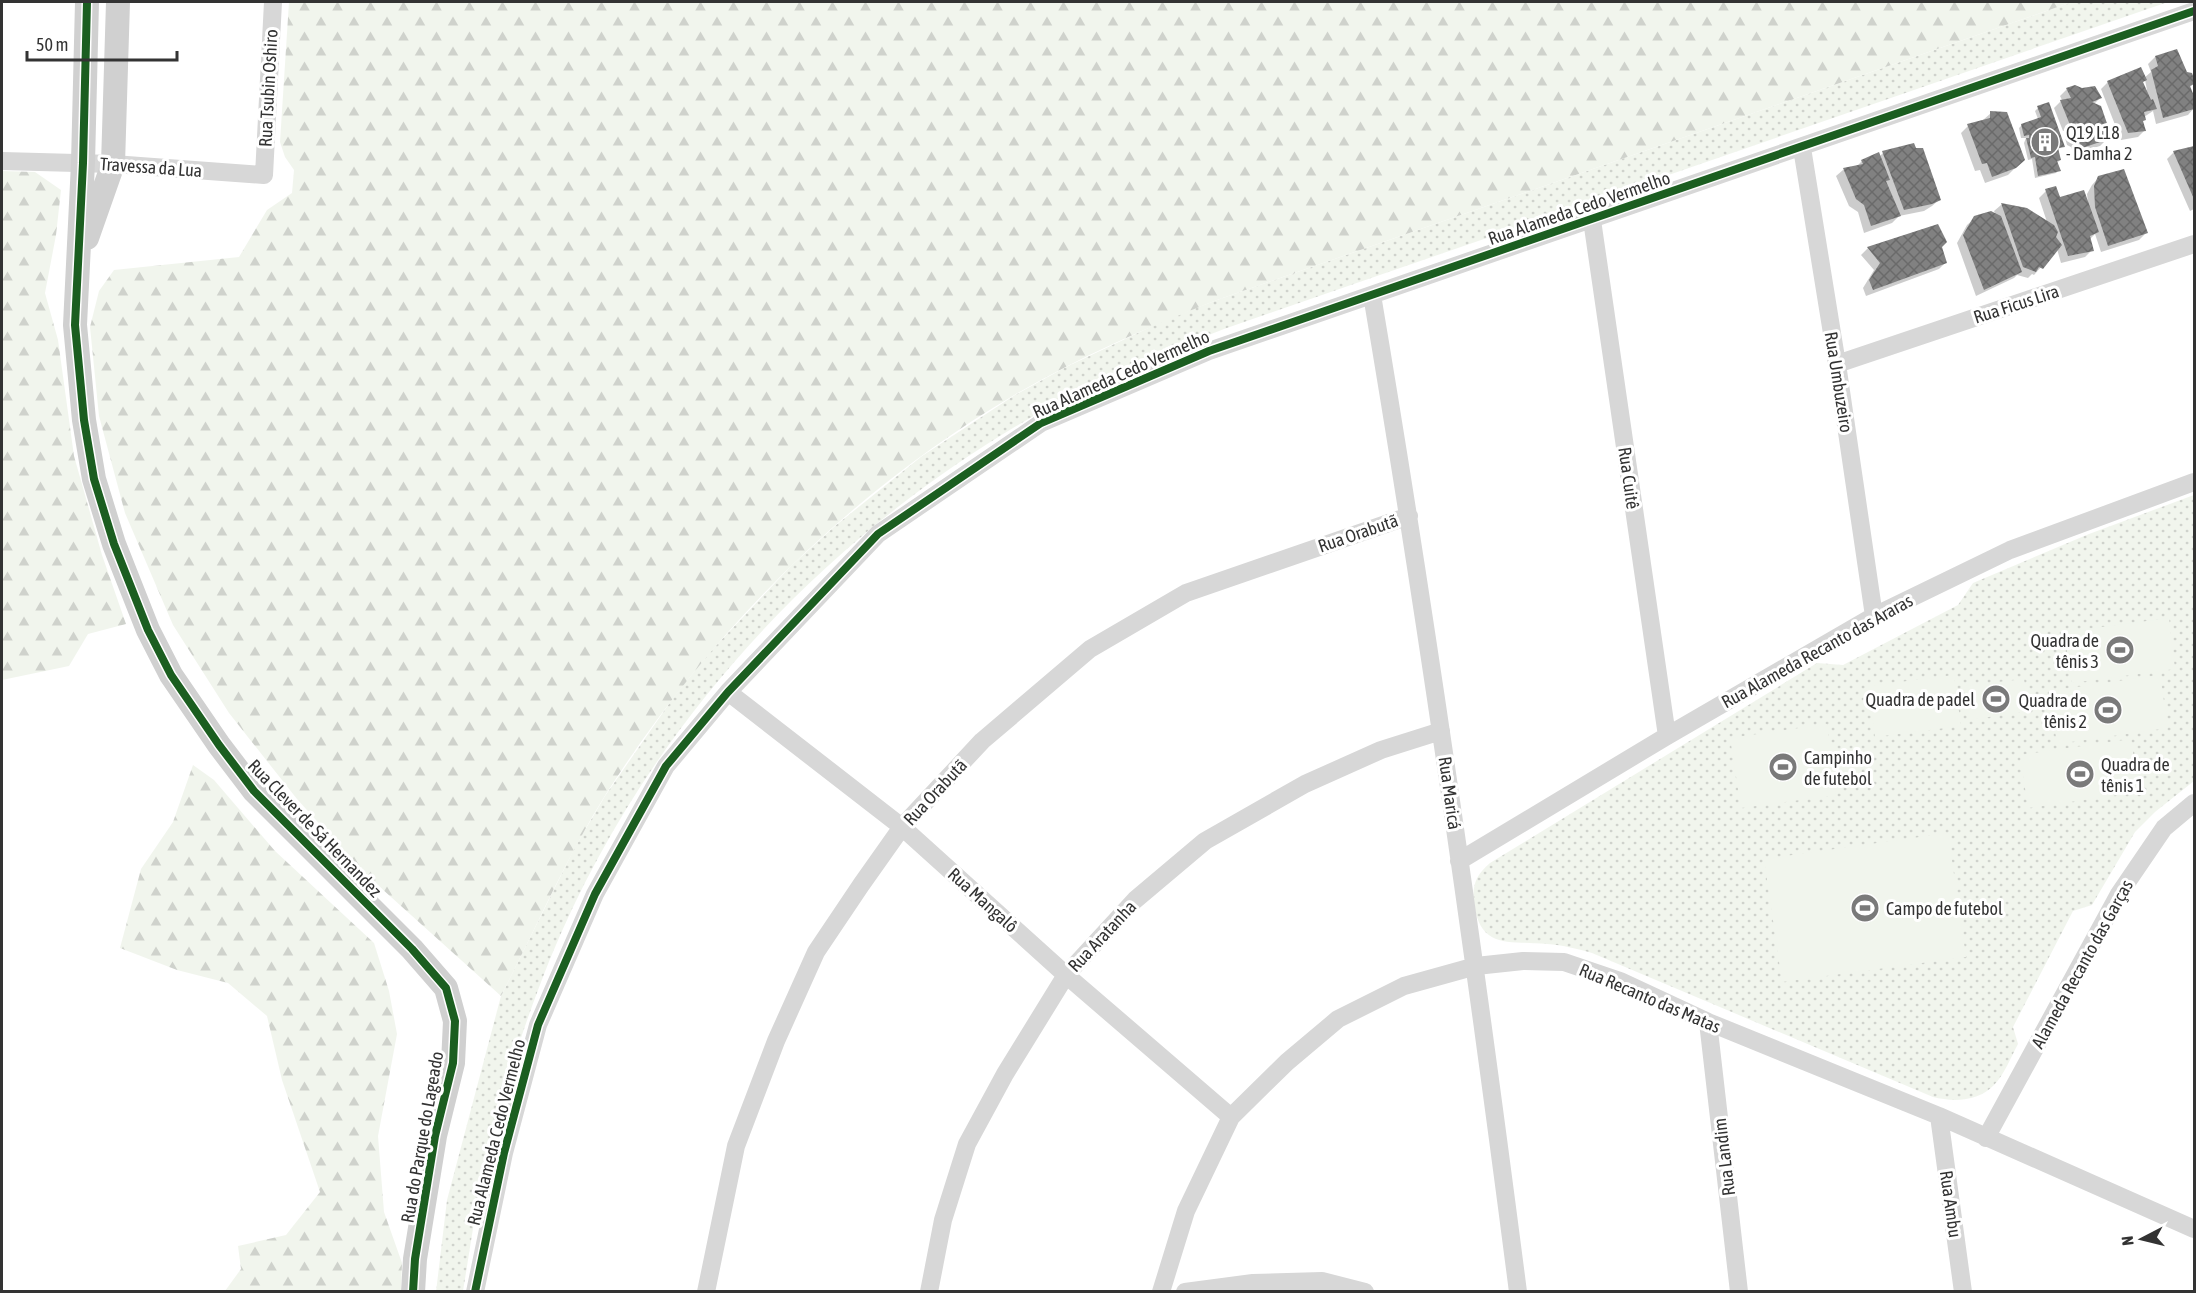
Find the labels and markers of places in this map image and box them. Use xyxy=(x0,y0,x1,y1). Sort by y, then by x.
place label: Q19 L18 - Damha 2 xyxy=(2066,122,2132,164)
building icon: Q19 L18 - Damha 2 xyxy=(2029,126,2061,158)
place label: Quadra de tênis 3 xyxy=(2030,630,2099,672)
sports icon: Quadra de tênis 3 xyxy=(2104,634,2136,666)
sports icon: Quadra de padel xyxy=(1980,683,2012,715)
place label: Quadra de padel xyxy=(1866,689,1975,710)
place label: Quadra de tênis 2 xyxy=(2018,690,2087,732)
sports icon: Quadra de tênis 2 xyxy=(2092,694,2124,726)
place label: Campinho de futebol xyxy=(1804,747,1872,789)
sports icon: Campinho de futebol xyxy=(1767,751,1799,783)
place label: Quadra de tênis 1 xyxy=(2101,754,2170,796)
sports icon: Quadra de tênis 1 xyxy=(2064,758,2096,790)
sports icon: Campo de futebol xyxy=(1849,892,1881,924)
place label: Campo de futebol xyxy=(1886,898,2003,919)

